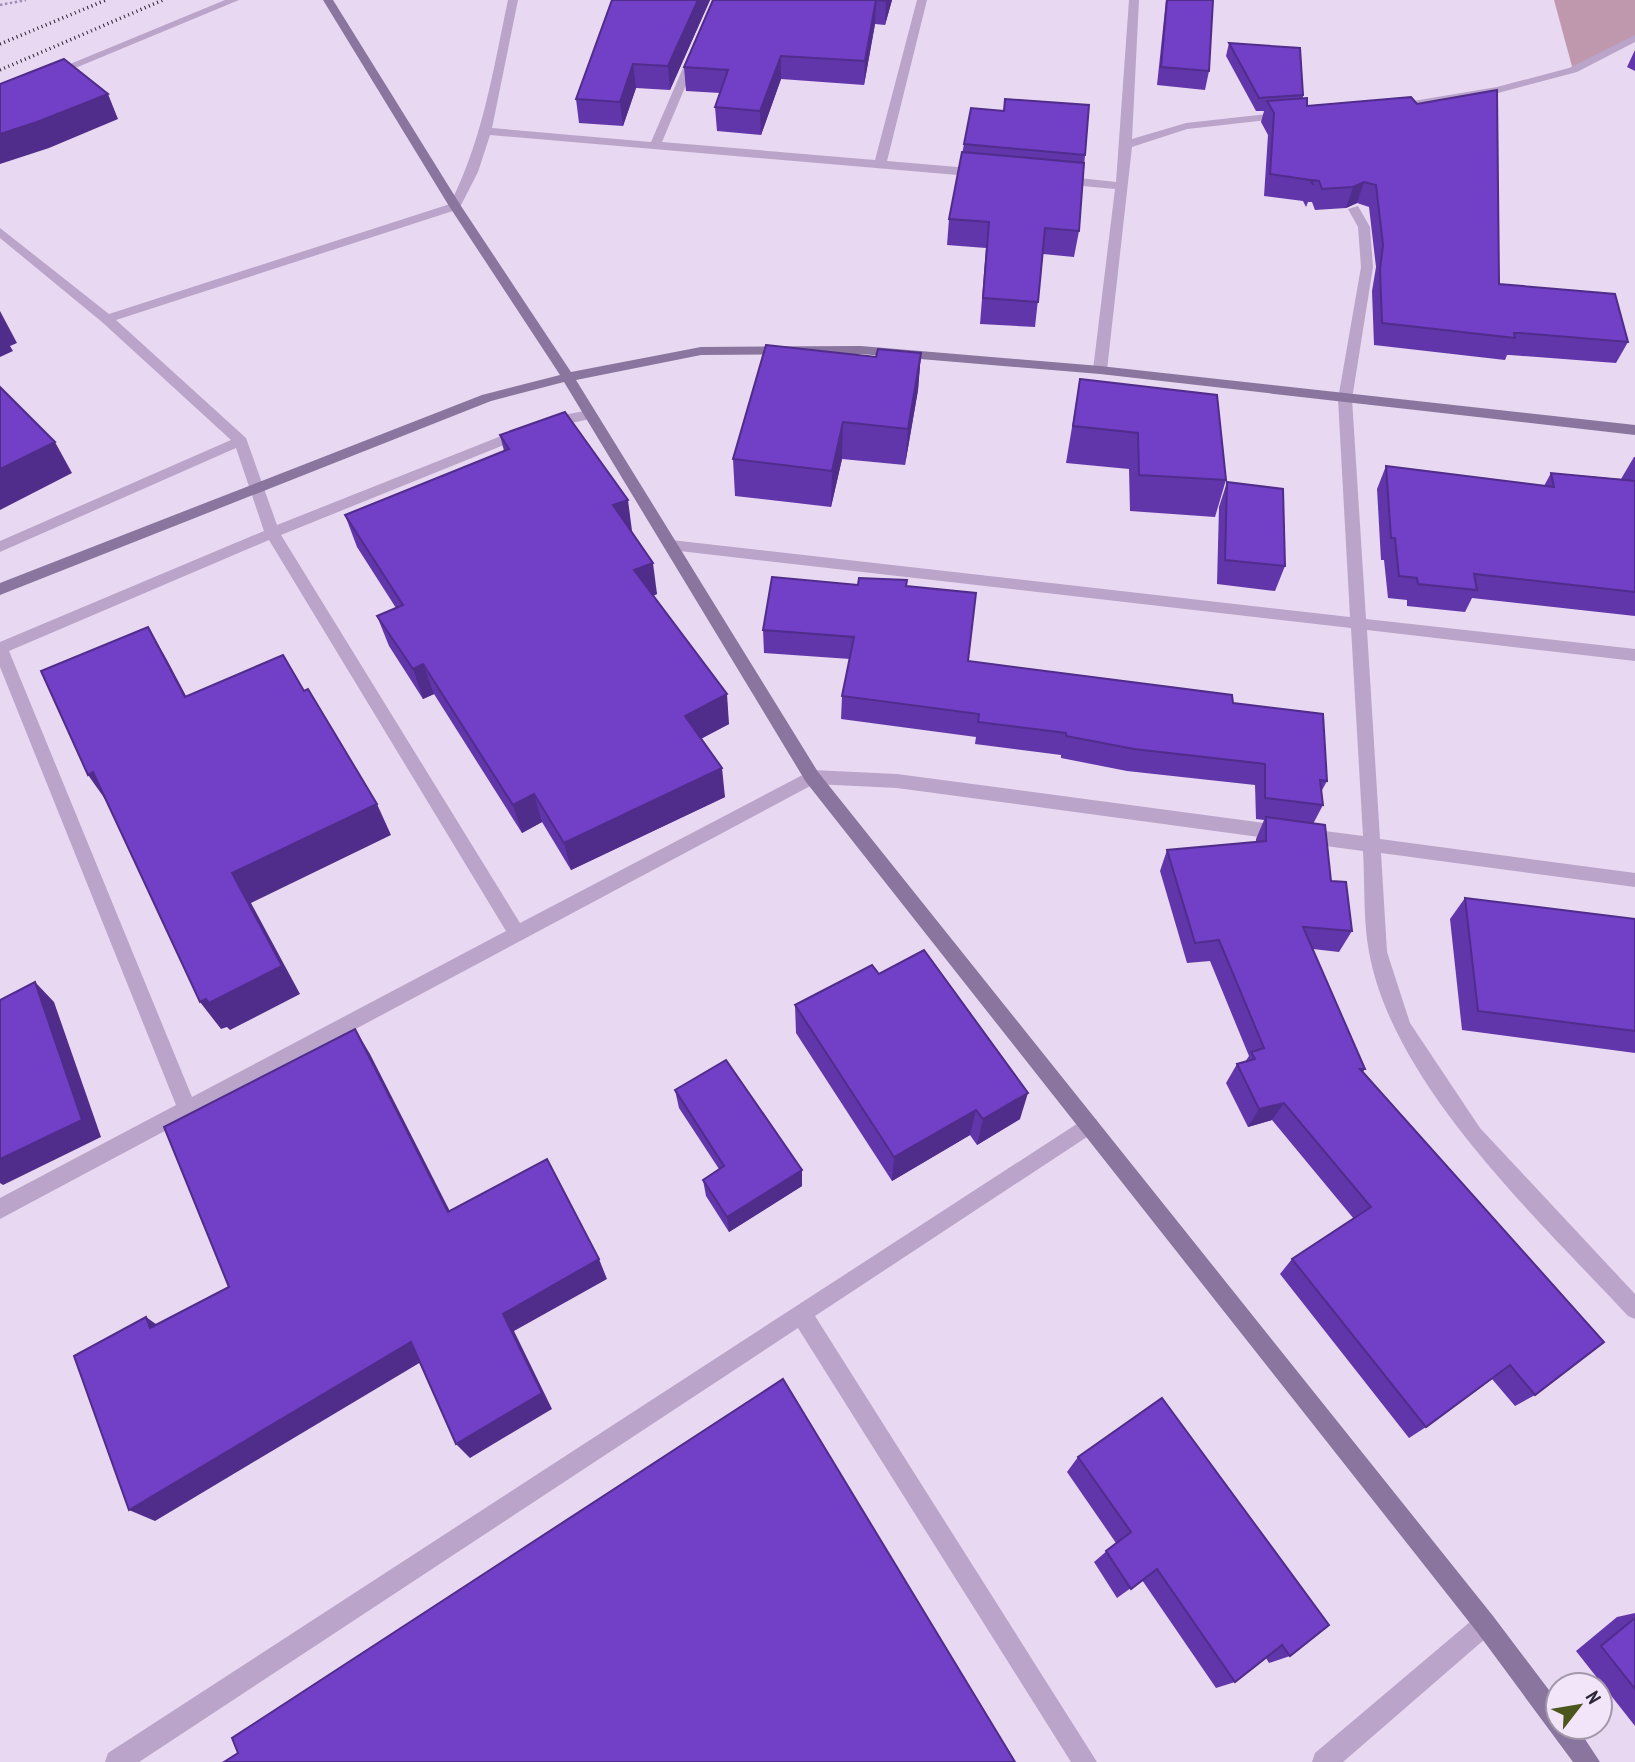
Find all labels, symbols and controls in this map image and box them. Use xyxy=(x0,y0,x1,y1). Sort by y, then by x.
north arrow xyxy=(1544,1671,1614,1741)
text: N xyxy=(1581,1687,1607,1708)

